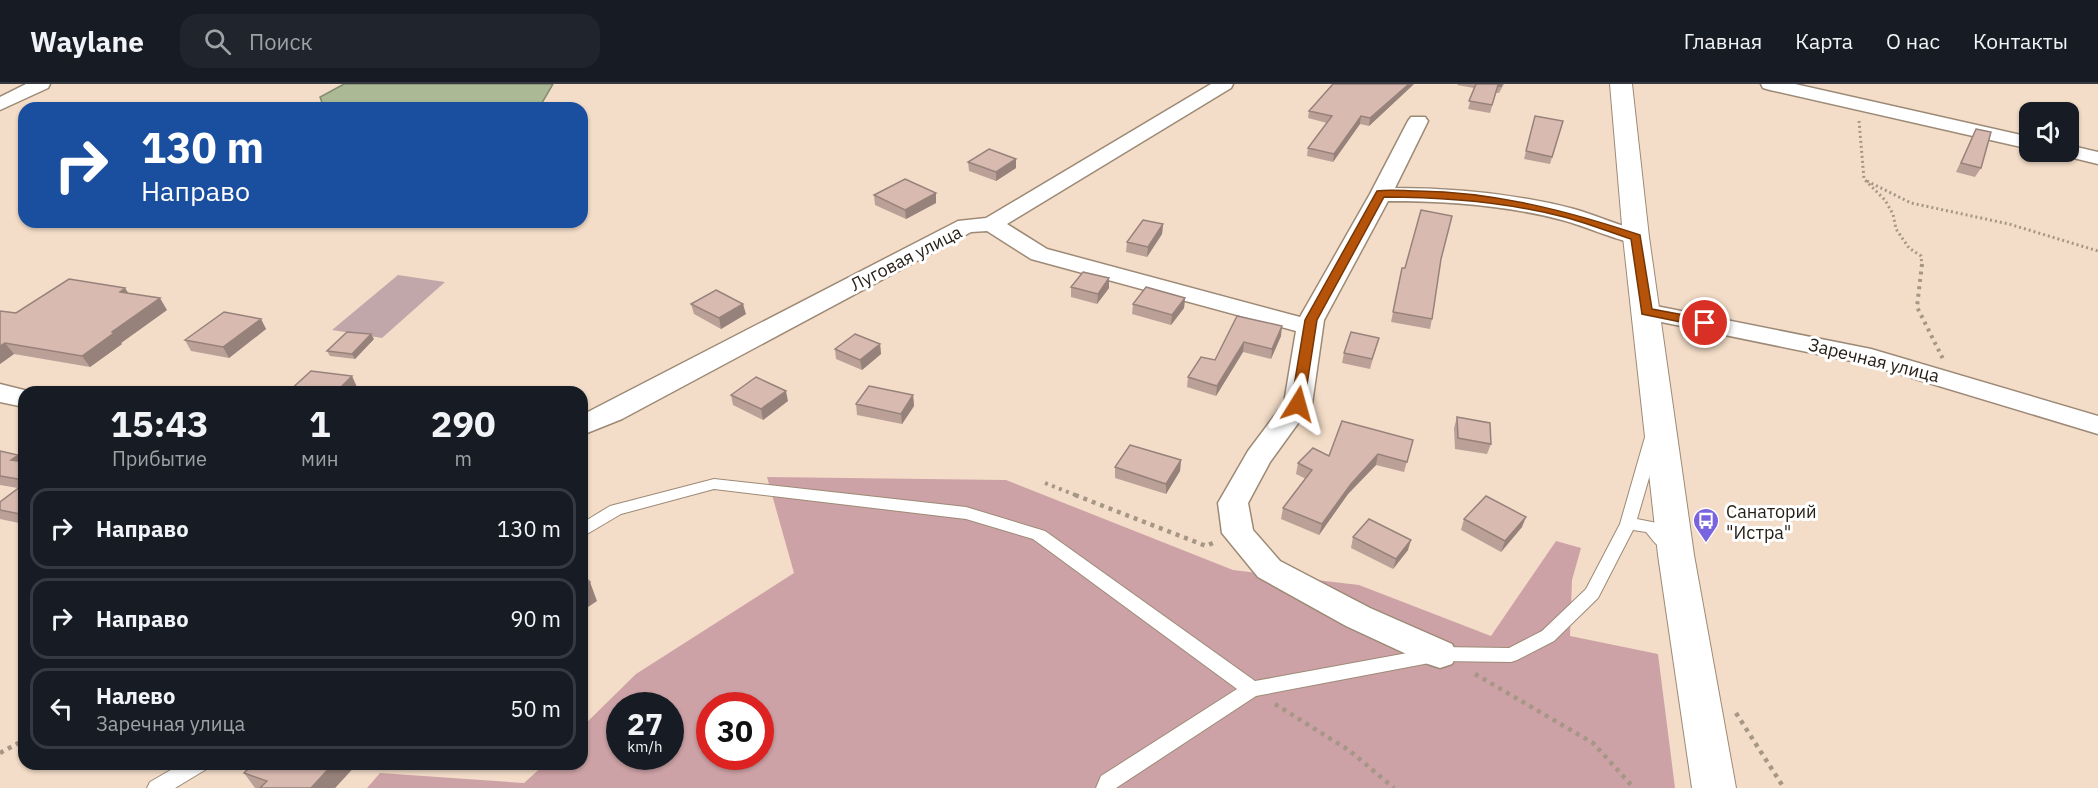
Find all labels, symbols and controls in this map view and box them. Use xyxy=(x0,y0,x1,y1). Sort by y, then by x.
search box xyxy=(180,14,600,68)
text: Waylane xyxy=(30,23,144,60)
icon: search xyxy=(201,25,234,58)
text: Поиск xyxy=(249,27,313,56)
text: Главная xyxy=(1684,27,1762,55)
text: Карта xyxy=(1795,27,1853,55)
text: О нас xyxy=(1886,27,1940,55)
text: Контакты xyxy=(1973,27,2068,55)
map controls xyxy=(2019,102,2079,162)
button: sound xyxy=(2019,102,2079,162)
text: 130 m xyxy=(141,120,264,175)
icon: right xyxy=(42,126,120,204)
text: Направо xyxy=(141,173,250,208)
street label: Луговая улица xyxy=(846,220,966,296)
pin xyxy=(1679,297,1730,348)
icon: arrive xyxy=(1688,306,1721,339)
street label: Заречная улица xyxy=(1806,333,1942,387)
position arrow xyxy=(1266,372,1330,436)
text: 15:43 xyxy=(110,400,209,447)
text: 1 xyxy=(309,400,331,447)
text: 290 xyxy=(431,400,496,447)
text: Прибытие xyxy=(112,445,207,472)
text: мин xyxy=(301,445,338,472)
text: m xyxy=(454,445,472,472)
place label: Санаторий "Истра" xyxy=(1726,500,1817,544)
bus stop icon: Санаторий "Истра" xyxy=(1691,506,1721,544)
icon: right xyxy=(45,512,78,545)
text: Направо xyxy=(96,514,189,543)
text: 130 m xyxy=(497,514,561,543)
icon: right xyxy=(45,602,78,635)
text: Направо xyxy=(96,604,189,633)
text: 90 m xyxy=(510,604,561,633)
text: Налево xyxy=(96,681,175,710)
icon: left xyxy=(45,692,78,725)
speed limit sign: 30 xyxy=(696,692,774,770)
text: 50 m xyxy=(510,694,561,723)
text: 27 xyxy=(627,704,663,743)
text: Заречная улица xyxy=(96,710,245,737)
text: km/h xyxy=(627,737,663,756)

